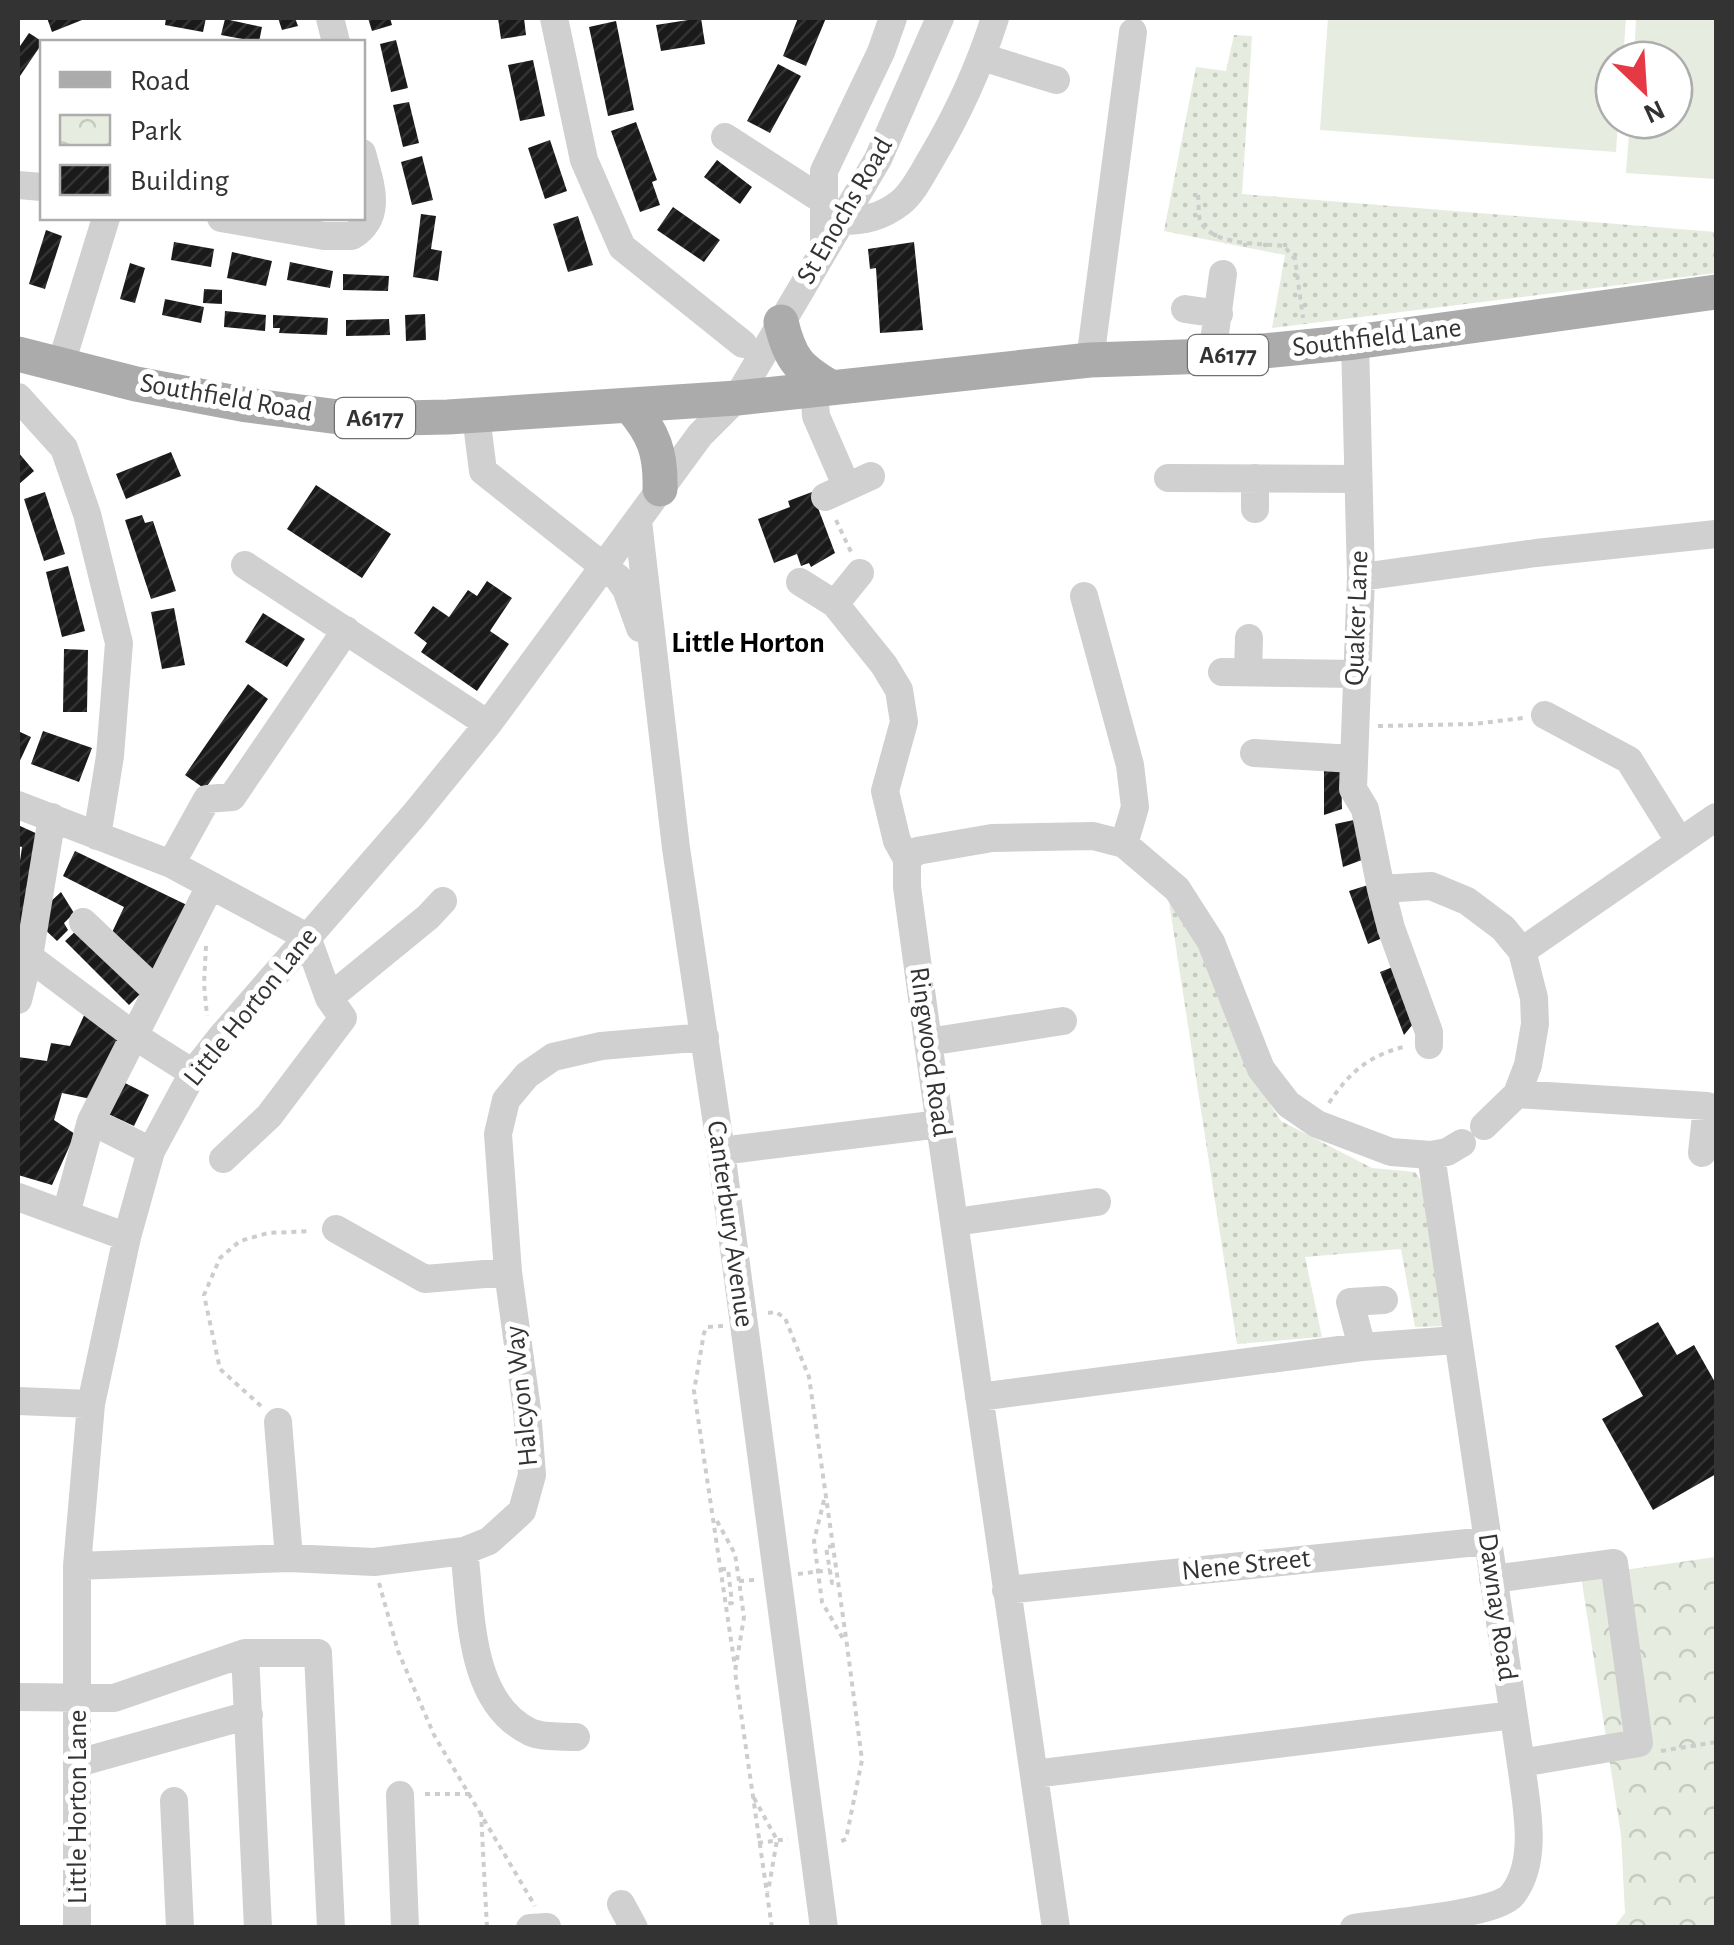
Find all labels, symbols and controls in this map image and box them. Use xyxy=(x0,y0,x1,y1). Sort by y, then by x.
legend xyxy=(40,40,365,220)
north arrow xyxy=(1594,40,1694,140)
text: Road xyxy=(130,66,190,96)
text: N xyxy=(1639,94,1668,128)
text: Park xyxy=(130,116,182,146)
street label: St Enochs Road xyxy=(792,133,898,289)
text: Building xyxy=(130,166,229,196)
street label: Southfield Lane xyxy=(1291,314,1463,362)
road number: A6177 xyxy=(1188,335,1268,375)
street label: Southfield Road xyxy=(138,369,314,427)
road number: A6177 xyxy=(335,398,415,438)
street label: Quaker Lane xyxy=(1341,550,1373,686)
district label: Little Horton xyxy=(671,628,825,658)
street label: Little Horton Lane xyxy=(179,923,323,1091)
street label: Ringwood Road xyxy=(904,965,956,1139)
street label: Canterbury Avenue xyxy=(702,1119,758,1329)
street label: Halcyon Way xyxy=(501,1324,543,1468)
street label: Dawnay Road xyxy=(1473,1531,1521,1683)
street label: Nene Street xyxy=(1180,1544,1312,1586)
street label: Little Horton Lane xyxy=(64,1710,92,1904)

